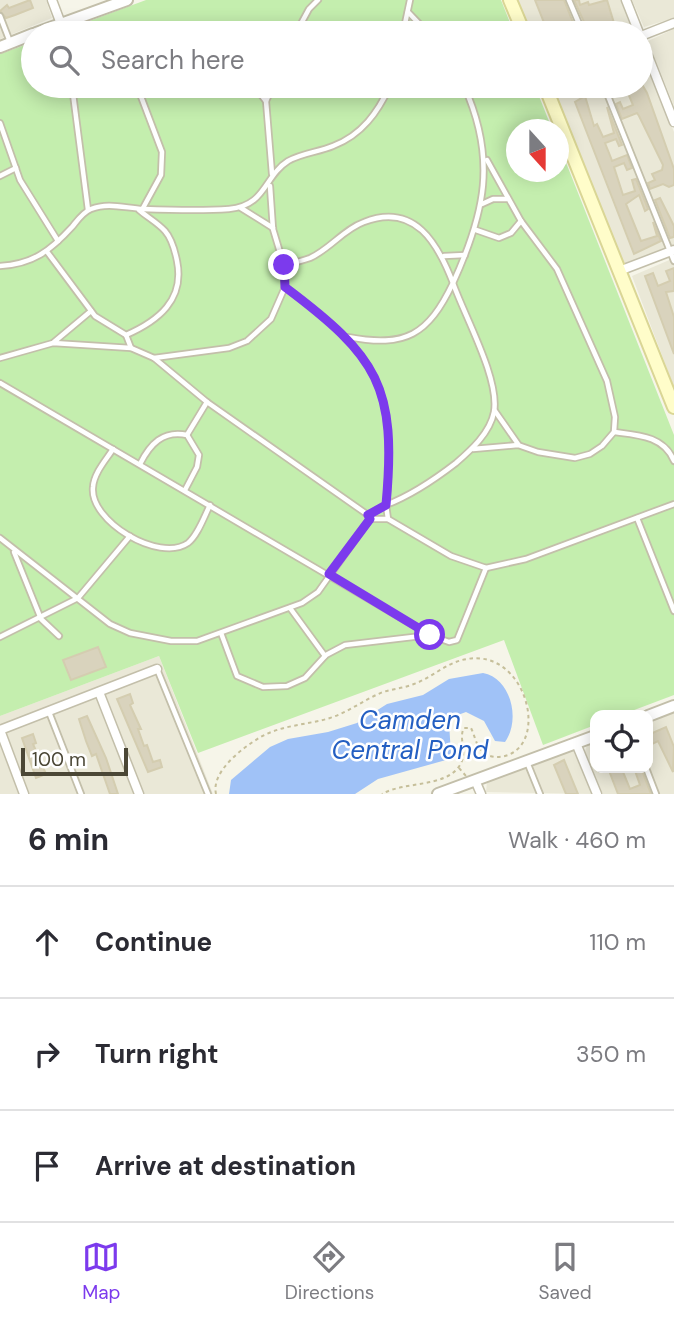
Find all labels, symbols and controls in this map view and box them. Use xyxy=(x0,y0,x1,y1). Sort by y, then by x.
search box xyxy=(21,21,653,98)
icon: search xyxy=(45,41,83,79)
text: Search here xyxy=(101,43,244,77)
north arrow xyxy=(506,119,569,182)
route end xyxy=(268,249,299,280)
route start xyxy=(414,619,445,650)
water label: Camden Central Pond xyxy=(332,703,489,767)
map controls xyxy=(590,710,653,773)
button: locate xyxy=(590,710,653,773)
scale bar xyxy=(21,745,128,777)
text: 100 m xyxy=(32,747,86,772)
text: 6 min xyxy=(28,820,109,859)
text: Walk · 460 m xyxy=(508,825,646,855)
icon: ahead xyxy=(28,923,66,961)
text: Continue xyxy=(95,925,212,959)
text: 110 m xyxy=(589,927,646,957)
icon: right xyxy=(28,1035,66,1073)
text: Turn right xyxy=(95,1037,219,1071)
text: 350 m xyxy=(576,1039,646,1069)
icon: arrive xyxy=(28,1147,66,1185)
text: Arrive at destination xyxy=(95,1149,356,1183)
tab: Map xyxy=(82,1238,120,1305)
tab: Directions xyxy=(285,1238,374,1305)
tab: Saved xyxy=(539,1238,592,1305)

